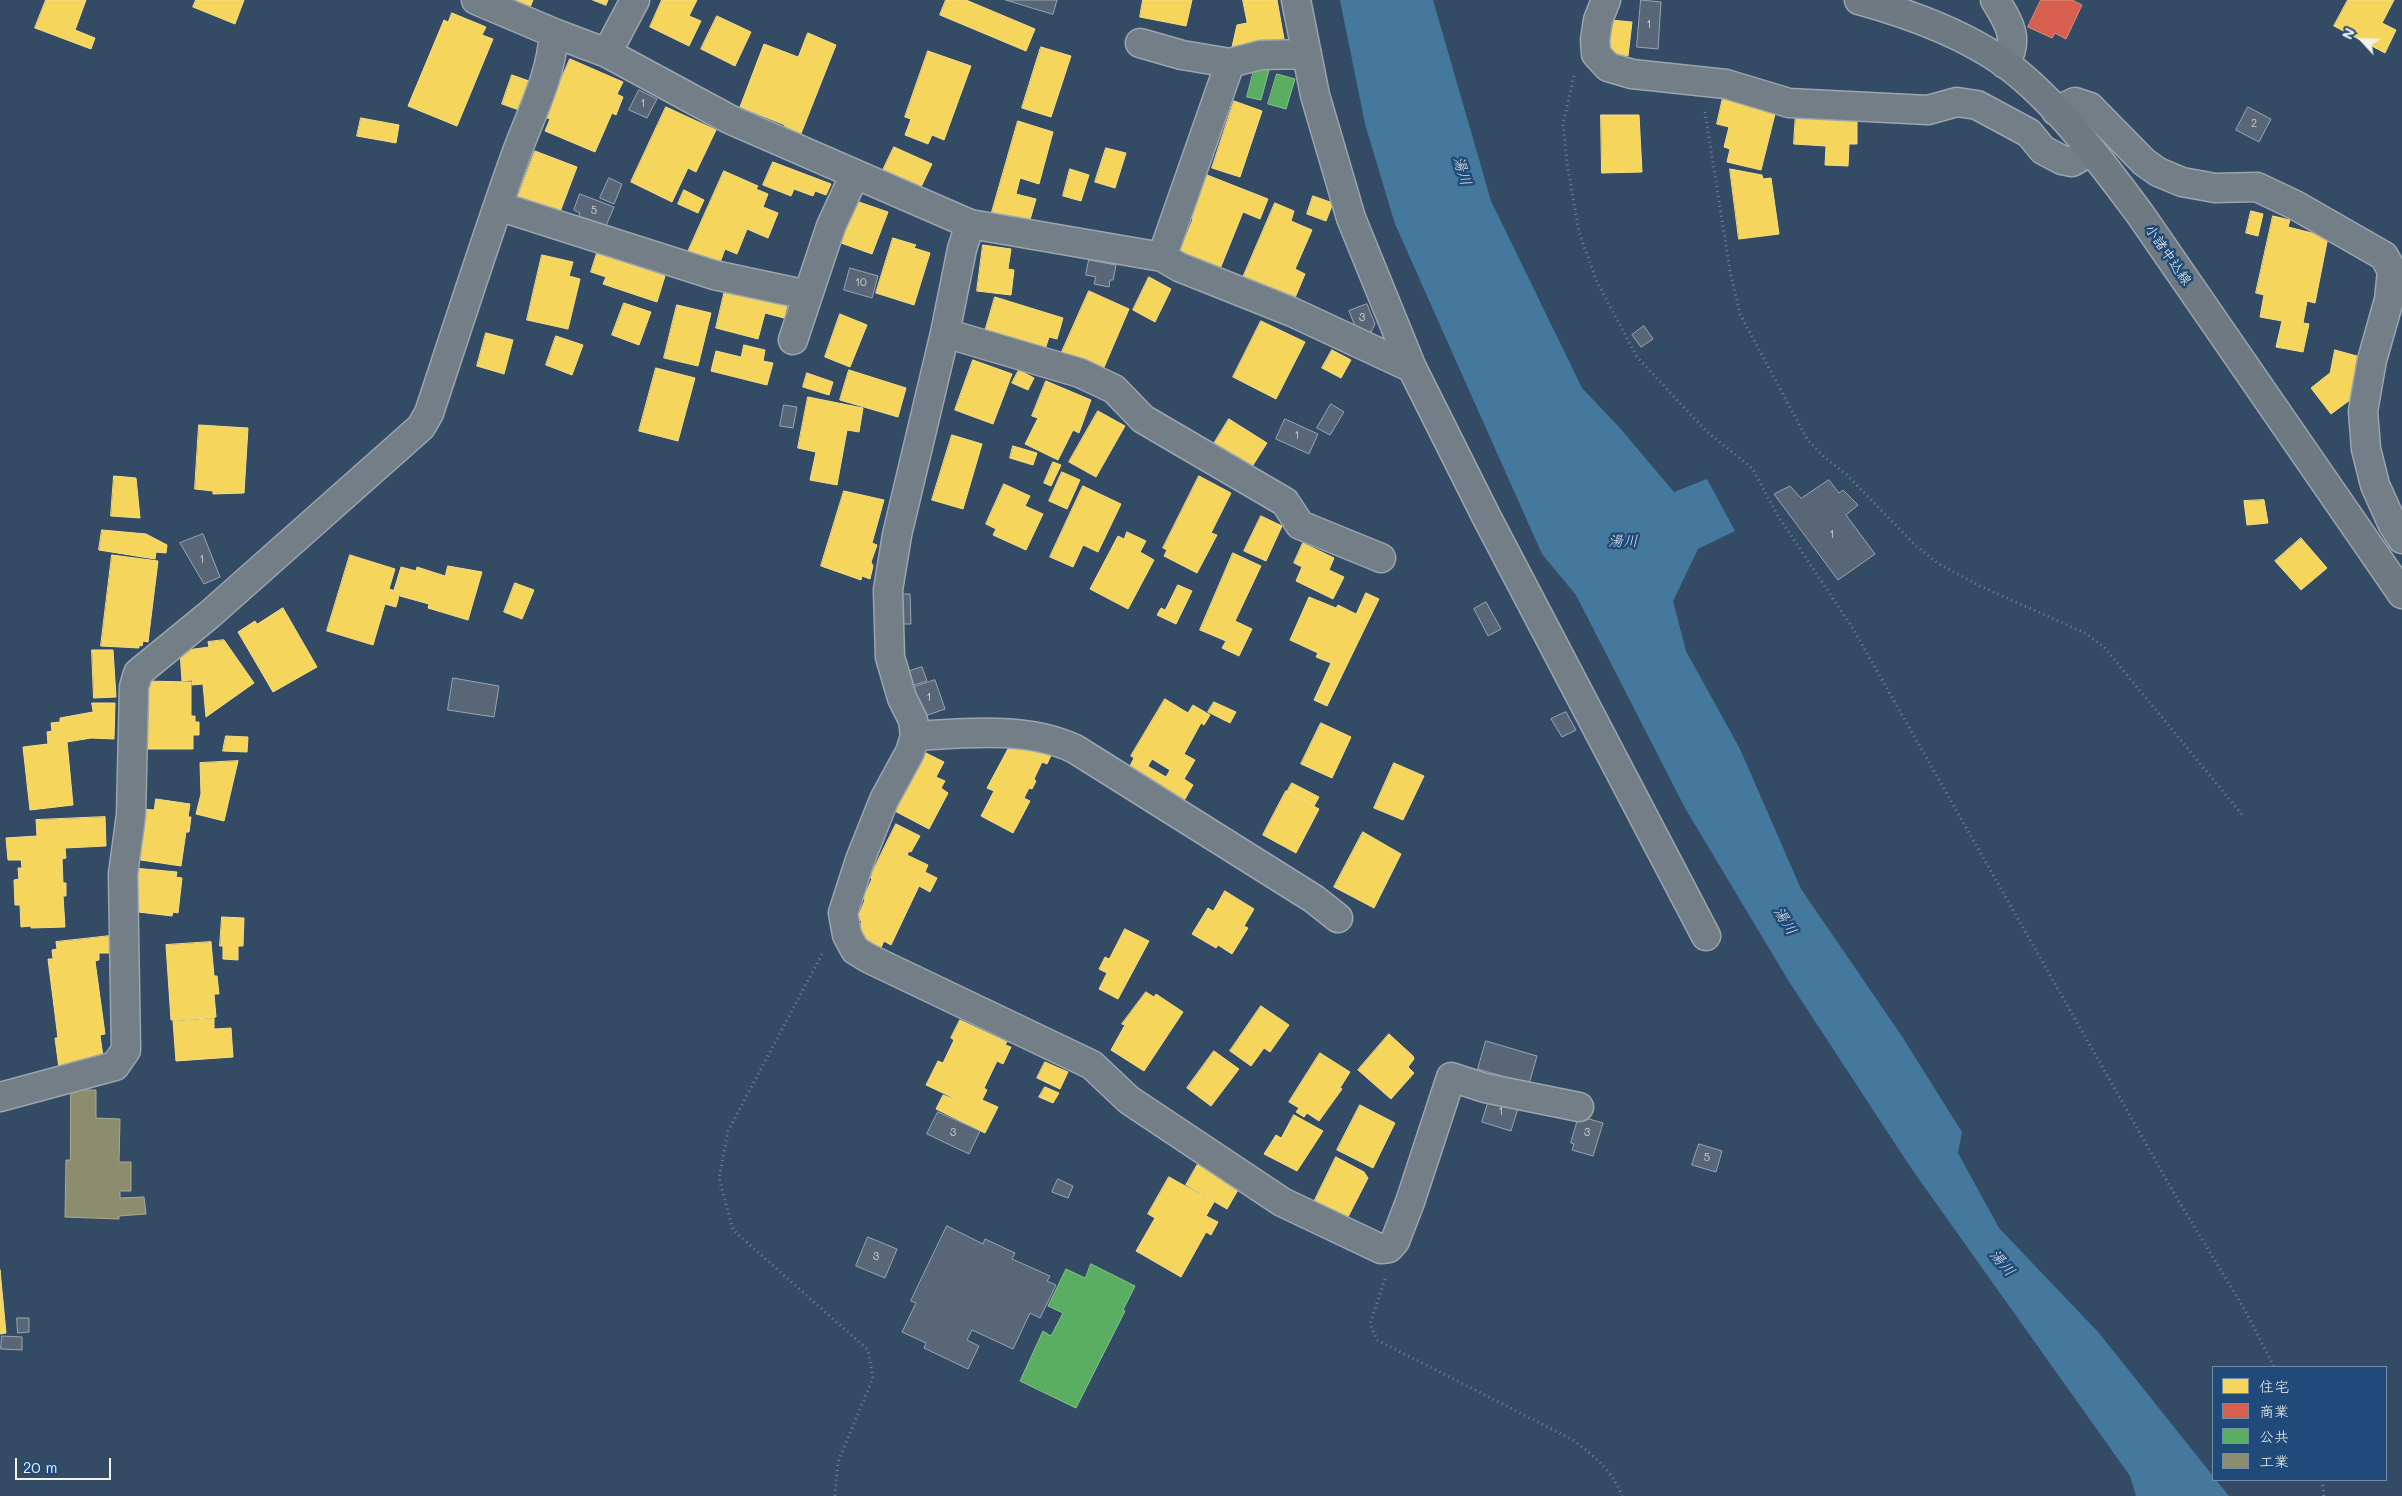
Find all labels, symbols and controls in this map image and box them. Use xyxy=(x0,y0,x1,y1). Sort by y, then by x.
north arrow xyxy=(2337,15,2387,65)
house number: 1 xyxy=(1647,18,1651,32)
text: N xyxy=(2337,25,2359,42)
house number: 1 xyxy=(641,97,645,111)
house number: 2 xyxy=(2251,117,2257,131)
water label: 湯川 xyxy=(1449,154,1475,188)
house number: 5 xyxy=(591,204,597,218)
street label: 小諸中込線 xyxy=(2141,222,2195,288)
house number: 10 xyxy=(855,276,867,290)
house number: 3 xyxy=(1359,311,1365,325)
house number: 1 xyxy=(1295,429,1299,443)
house number: 1 xyxy=(1830,528,1834,542)
water label: 湯川 xyxy=(1608,532,1638,550)
house number: 1 xyxy=(200,553,204,567)
house number: 1 xyxy=(927,691,931,705)
water label: 湯川 xyxy=(1769,904,1801,938)
house number: 1 xyxy=(1499,1105,1503,1119)
house number: 3 xyxy=(950,1126,956,1140)
house number: 3 xyxy=(1584,1126,1590,1140)
house number: 5 xyxy=(1704,1151,1710,1165)
water label: 湯川 xyxy=(1985,1246,2019,1280)
house number: 3 xyxy=(873,1250,879,1264)
legend xyxy=(2212,1366,2387,1481)
text: 住宅 xyxy=(2259,1376,2289,1396)
text: 商業 xyxy=(2259,1401,2289,1421)
text: 公共 xyxy=(2259,1426,2289,1446)
scale bar xyxy=(18,1448,114,1480)
text: 工業 xyxy=(2259,1451,2289,1471)
text: 20 m xyxy=(23,1457,57,1477)

